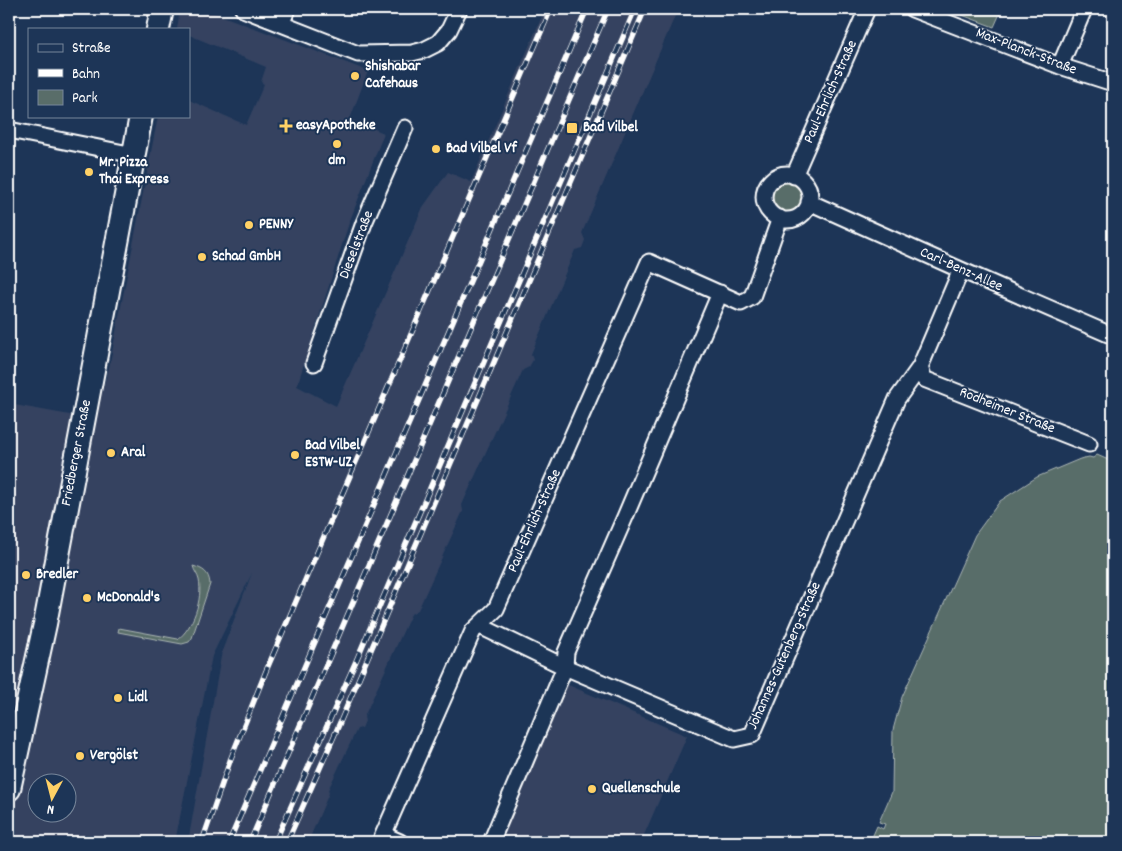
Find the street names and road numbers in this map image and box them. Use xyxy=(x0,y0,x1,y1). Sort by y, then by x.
street label: Max-Planck-Straße xyxy=(972,23,1080,82)
street label: Paul-Ehrlich-Straße xyxy=(798,36,864,147)
street label: Dieselstraße xyxy=(334,207,380,282)
street label: Carl-Benz-Allee xyxy=(916,242,1006,298)
street label: Rodheimer Straße xyxy=(956,382,1059,440)
street label: Friedberger Straße xyxy=(56,398,98,508)
street label: Paul-Ehrlich-Straße xyxy=(502,465,568,576)
street label: Johannes-Gutenberg-Straße xyxy=(742,578,828,734)

